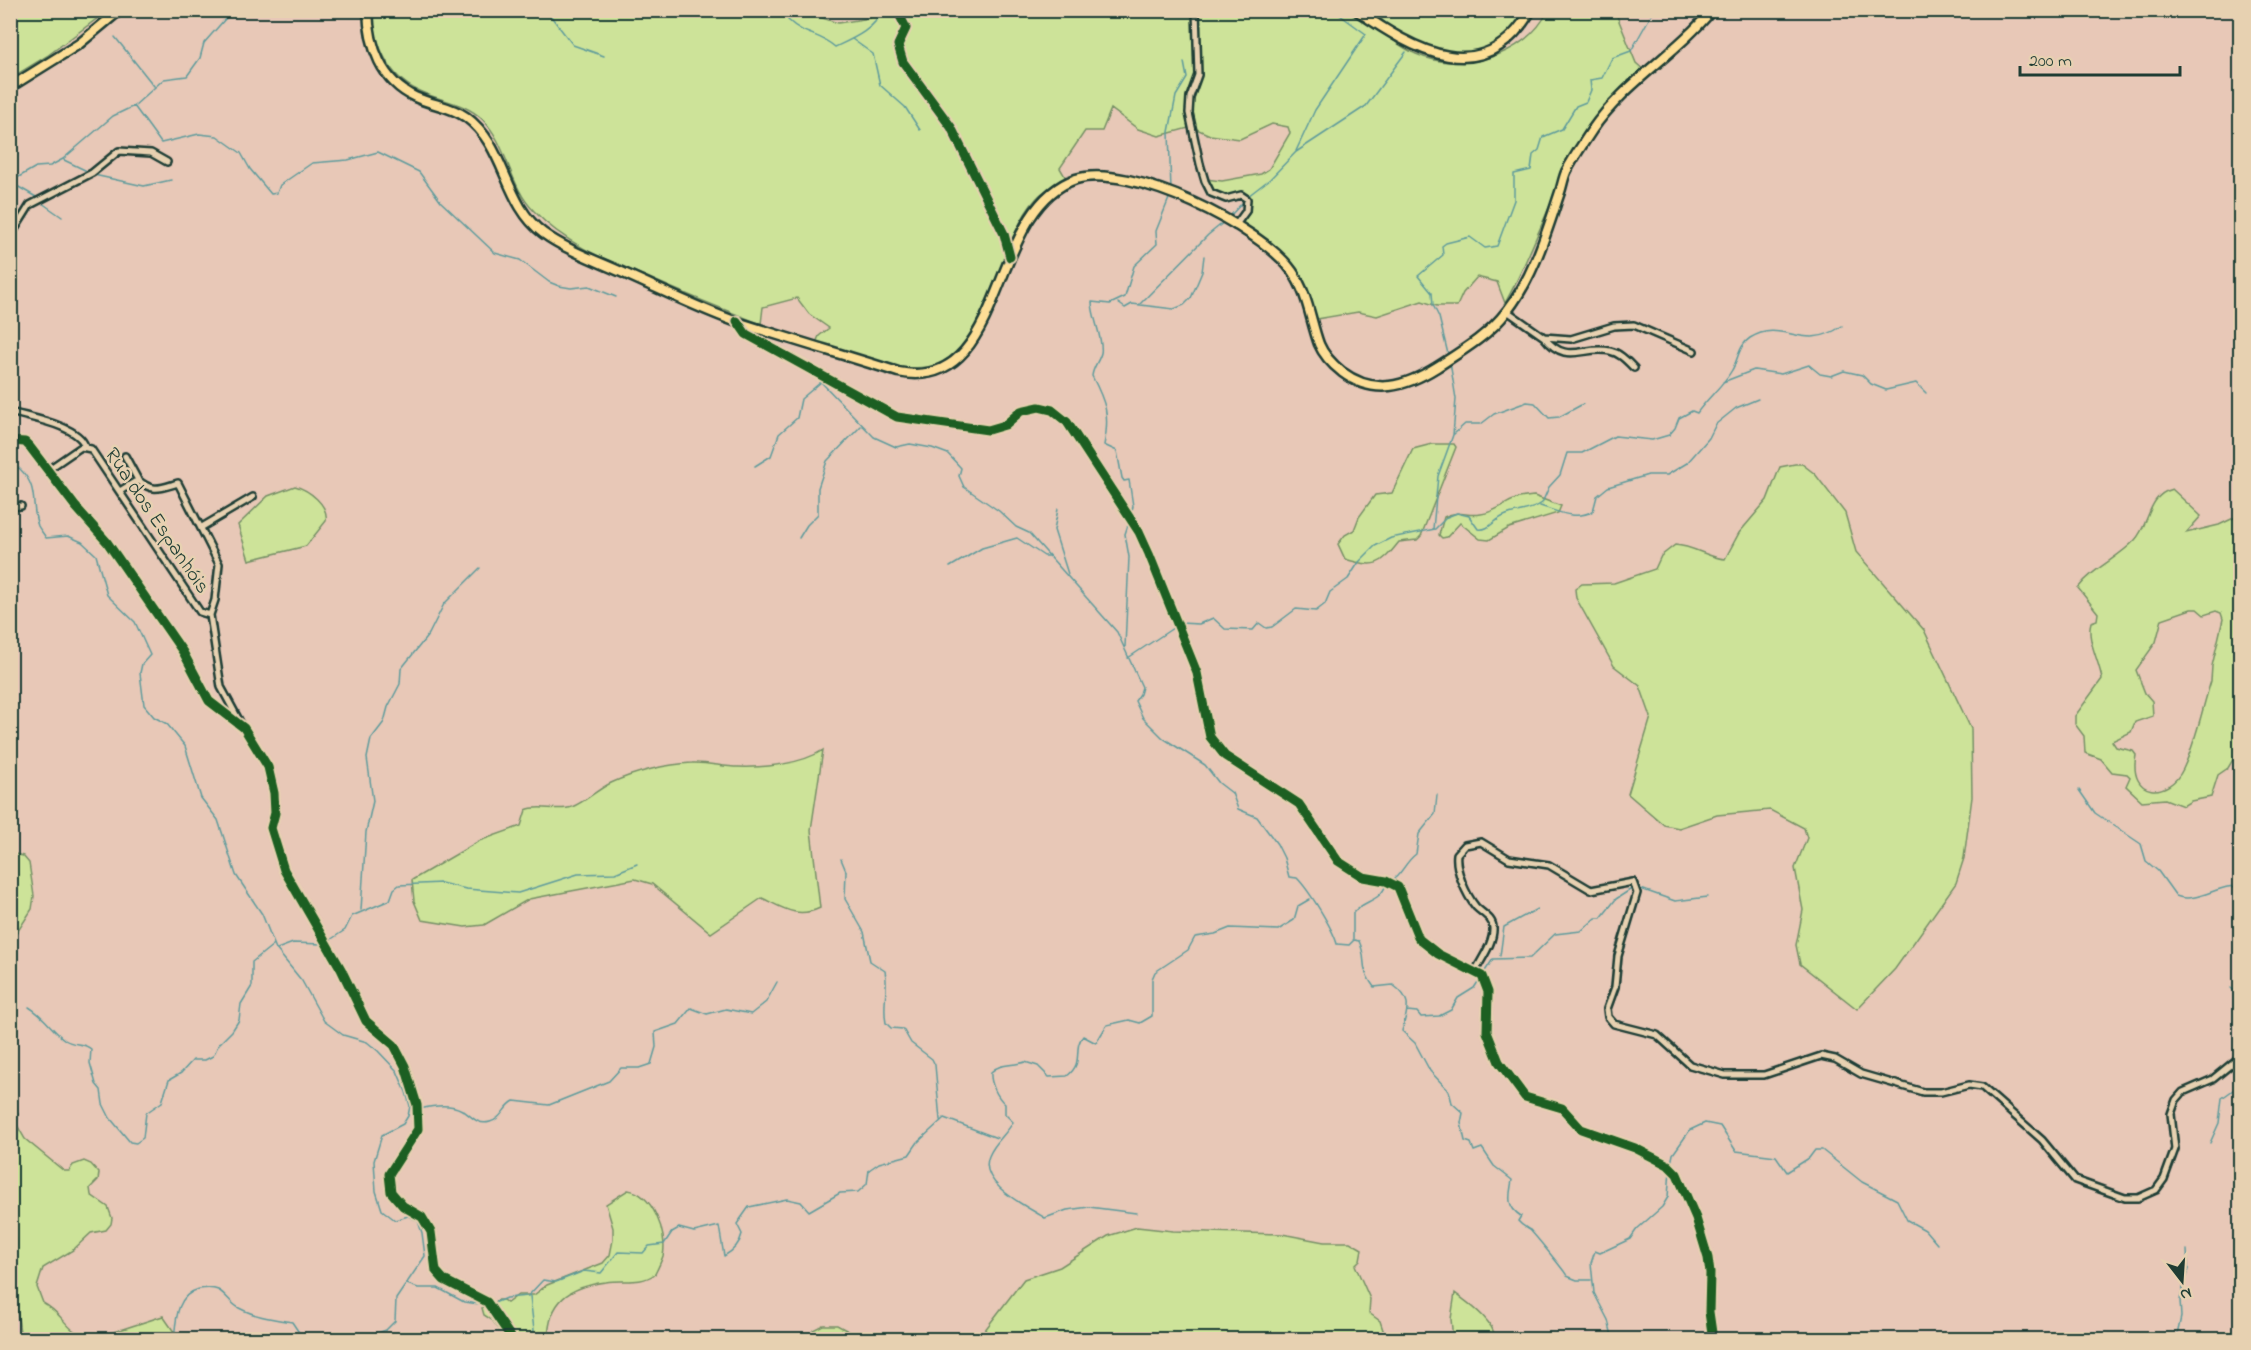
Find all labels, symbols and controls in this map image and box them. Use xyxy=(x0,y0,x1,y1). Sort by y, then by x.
scale bar xyxy=(2020,39,2180,77)
text: 200 m xyxy=(2029,49,2072,75)
street label: Rua dos Espanhóis xyxy=(96,442,217,600)
north arrow xyxy=(2152,1251,2212,1311)
text: N xyxy=(2177,1280,2194,1307)

